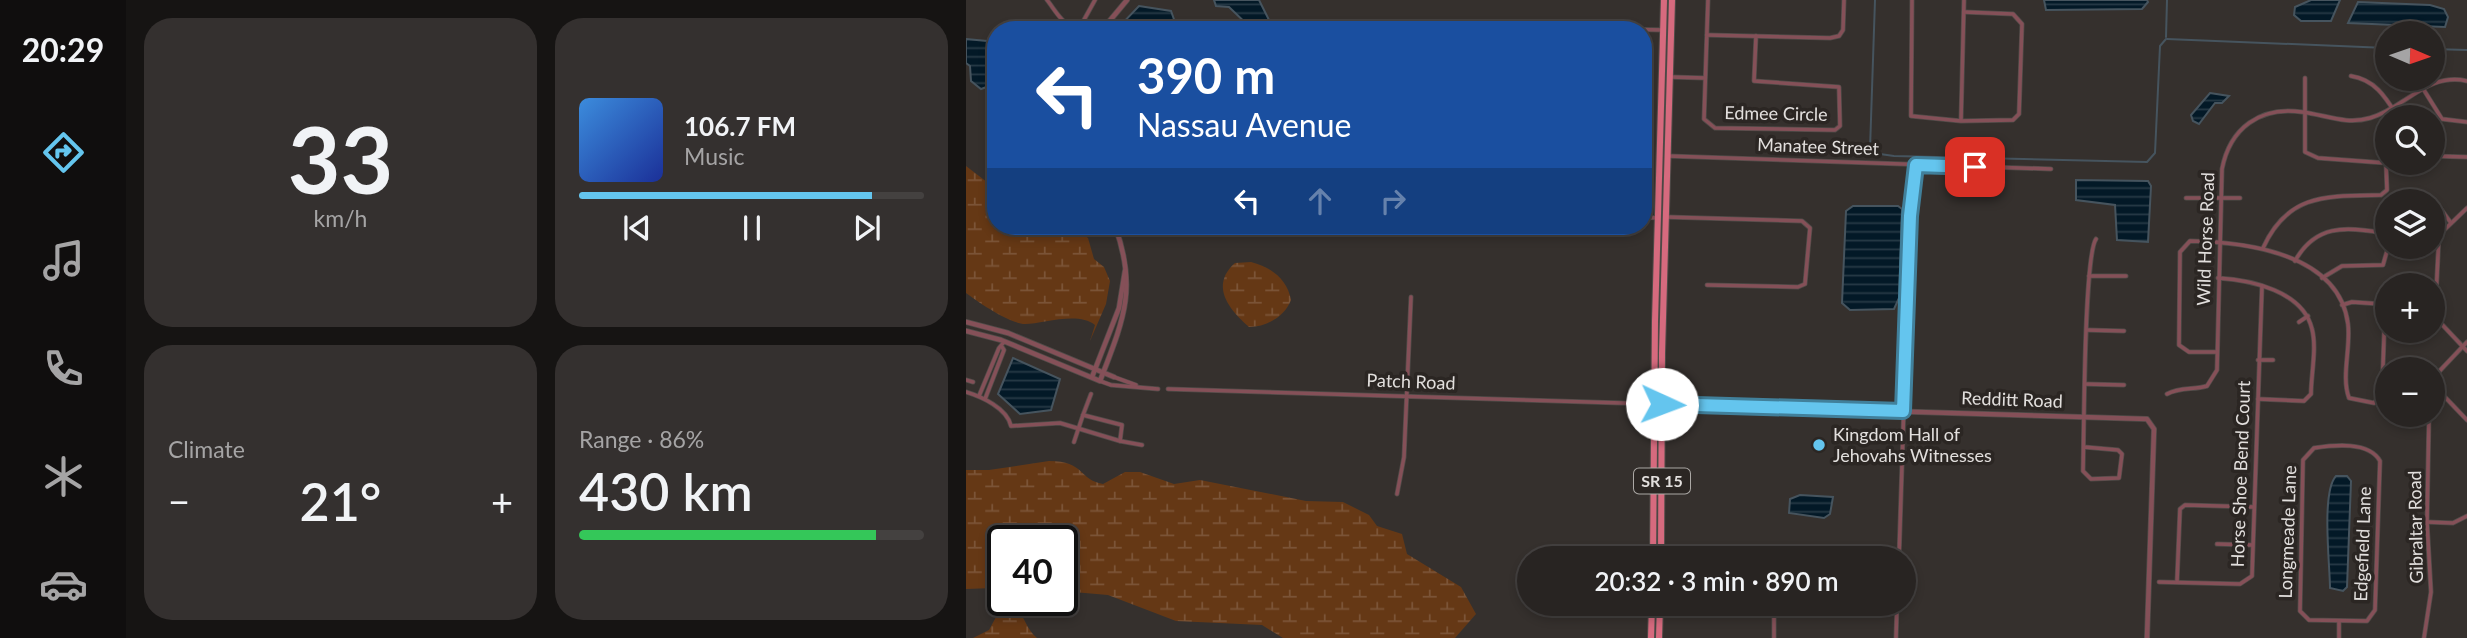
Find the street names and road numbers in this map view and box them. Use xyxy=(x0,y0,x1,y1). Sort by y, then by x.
street label: Edmee Circle xyxy=(1724,101,1828,125)
street label: Manatee Street xyxy=(1757,133,1880,159)
street label: Wild Horse Road xyxy=(2192,172,2218,306)
street label: Patch Road xyxy=(1366,368,1456,394)
street label: Horse Shoe Bend Court xyxy=(2226,380,2254,568)
street label: Redditt Road xyxy=(1961,386,2063,412)
street label: Longmeade Lane xyxy=(2274,465,2300,599)
road number: SR 15 xyxy=(1634,468,1690,494)
street label: Gibraltar Road xyxy=(2403,470,2427,584)
street label: Edgefield Lane xyxy=(2349,486,2375,602)

